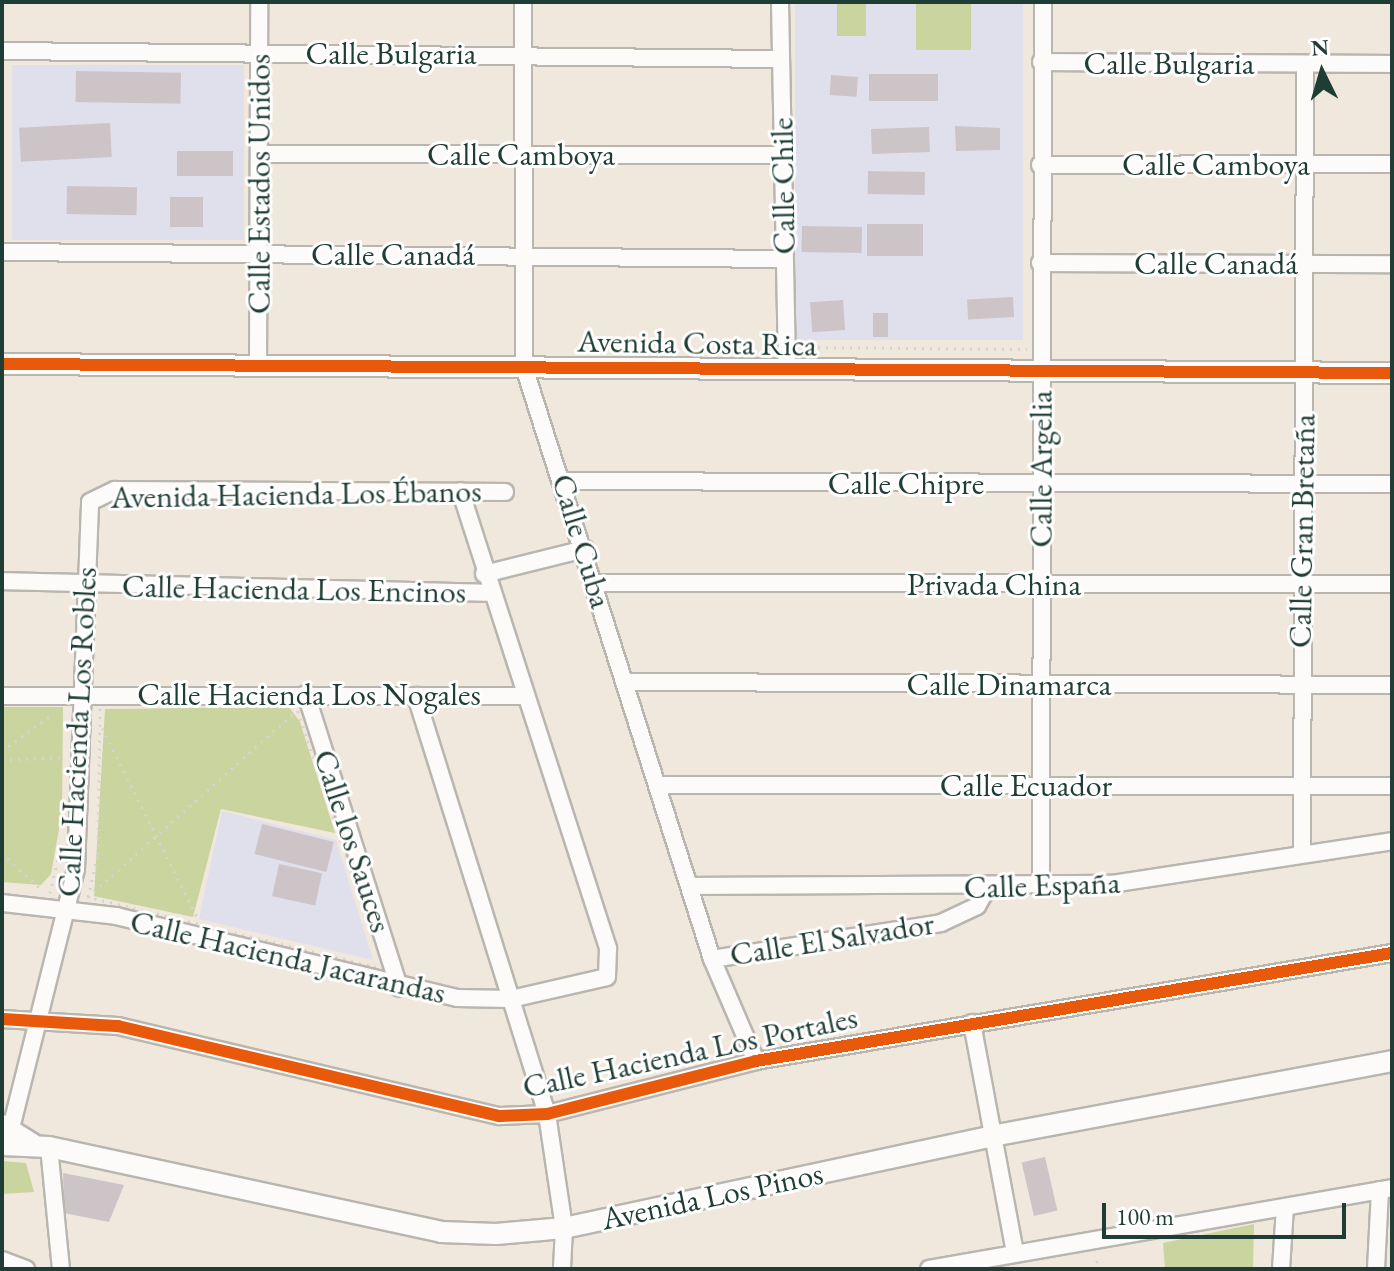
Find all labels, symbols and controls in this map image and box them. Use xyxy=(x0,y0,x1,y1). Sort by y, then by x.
north arrow xyxy=(1282,32,1362,112)
text: N xyxy=(1310,32,1330,63)
street label: Calle Bulgaria xyxy=(305,34,477,72)
street label: Calle Bulgaria xyxy=(1083,44,1255,82)
street label: Calle Estados Unidos xyxy=(240,54,278,314)
street label: Calle Chile xyxy=(763,117,803,255)
street label: Calle Camboya xyxy=(427,135,615,173)
street label: Calle Camboya xyxy=(1122,145,1310,183)
street label: Calle Canadá xyxy=(311,235,475,273)
street label: Calle Canadá xyxy=(1134,244,1298,282)
street label: Avenida Costa Rica xyxy=(577,322,817,364)
street label: Calle Argelia xyxy=(1022,390,1060,548)
street label: Calle Gran Bretaña xyxy=(1281,414,1323,648)
street label: Calle Chipre xyxy=(828,464,984,502)
street label: Calle Cuba xyxy=(543,469,621,613)
street label: Avenida Hacienda Los Ébanos xyxy=(110,472,482,516)
street label: Privada China xyxy=(907,565,1081,603)
street label: Calle Hacienda Los Robles xyxy=(49,566,105,898)
street label: Calle Hacienda Los Encinos xyxy=(122,567,466,611)
street label: Calle Dinamarca xyxy=(906,665,1112,703)
street label: Calle Hacienda Los Nogales xyxy=(137,675,481,713)
street label: Calle los Sauces xyxy=(305,745,401,937)
street label: Calle Ecuador xyxy=(940,766,1112,804)
street label: Calle España xyxy=(963,863,1121,907)
street label: Calle Hacienda Jacarandas xyxy=(127,902,449,1012)
street label: Calle El Salvador xyxy=(727,904,937,974)
street label: Calle Hacienda Los Portales xyxy=(519,998,861,1106)
street label: Avenida Los Pinos xyxy=(598,1154,826,1238)
scale bar xyxy=(1106,1187,1350,1237)
text: 100 m xyxy=(1116,1201,1174,1232)

